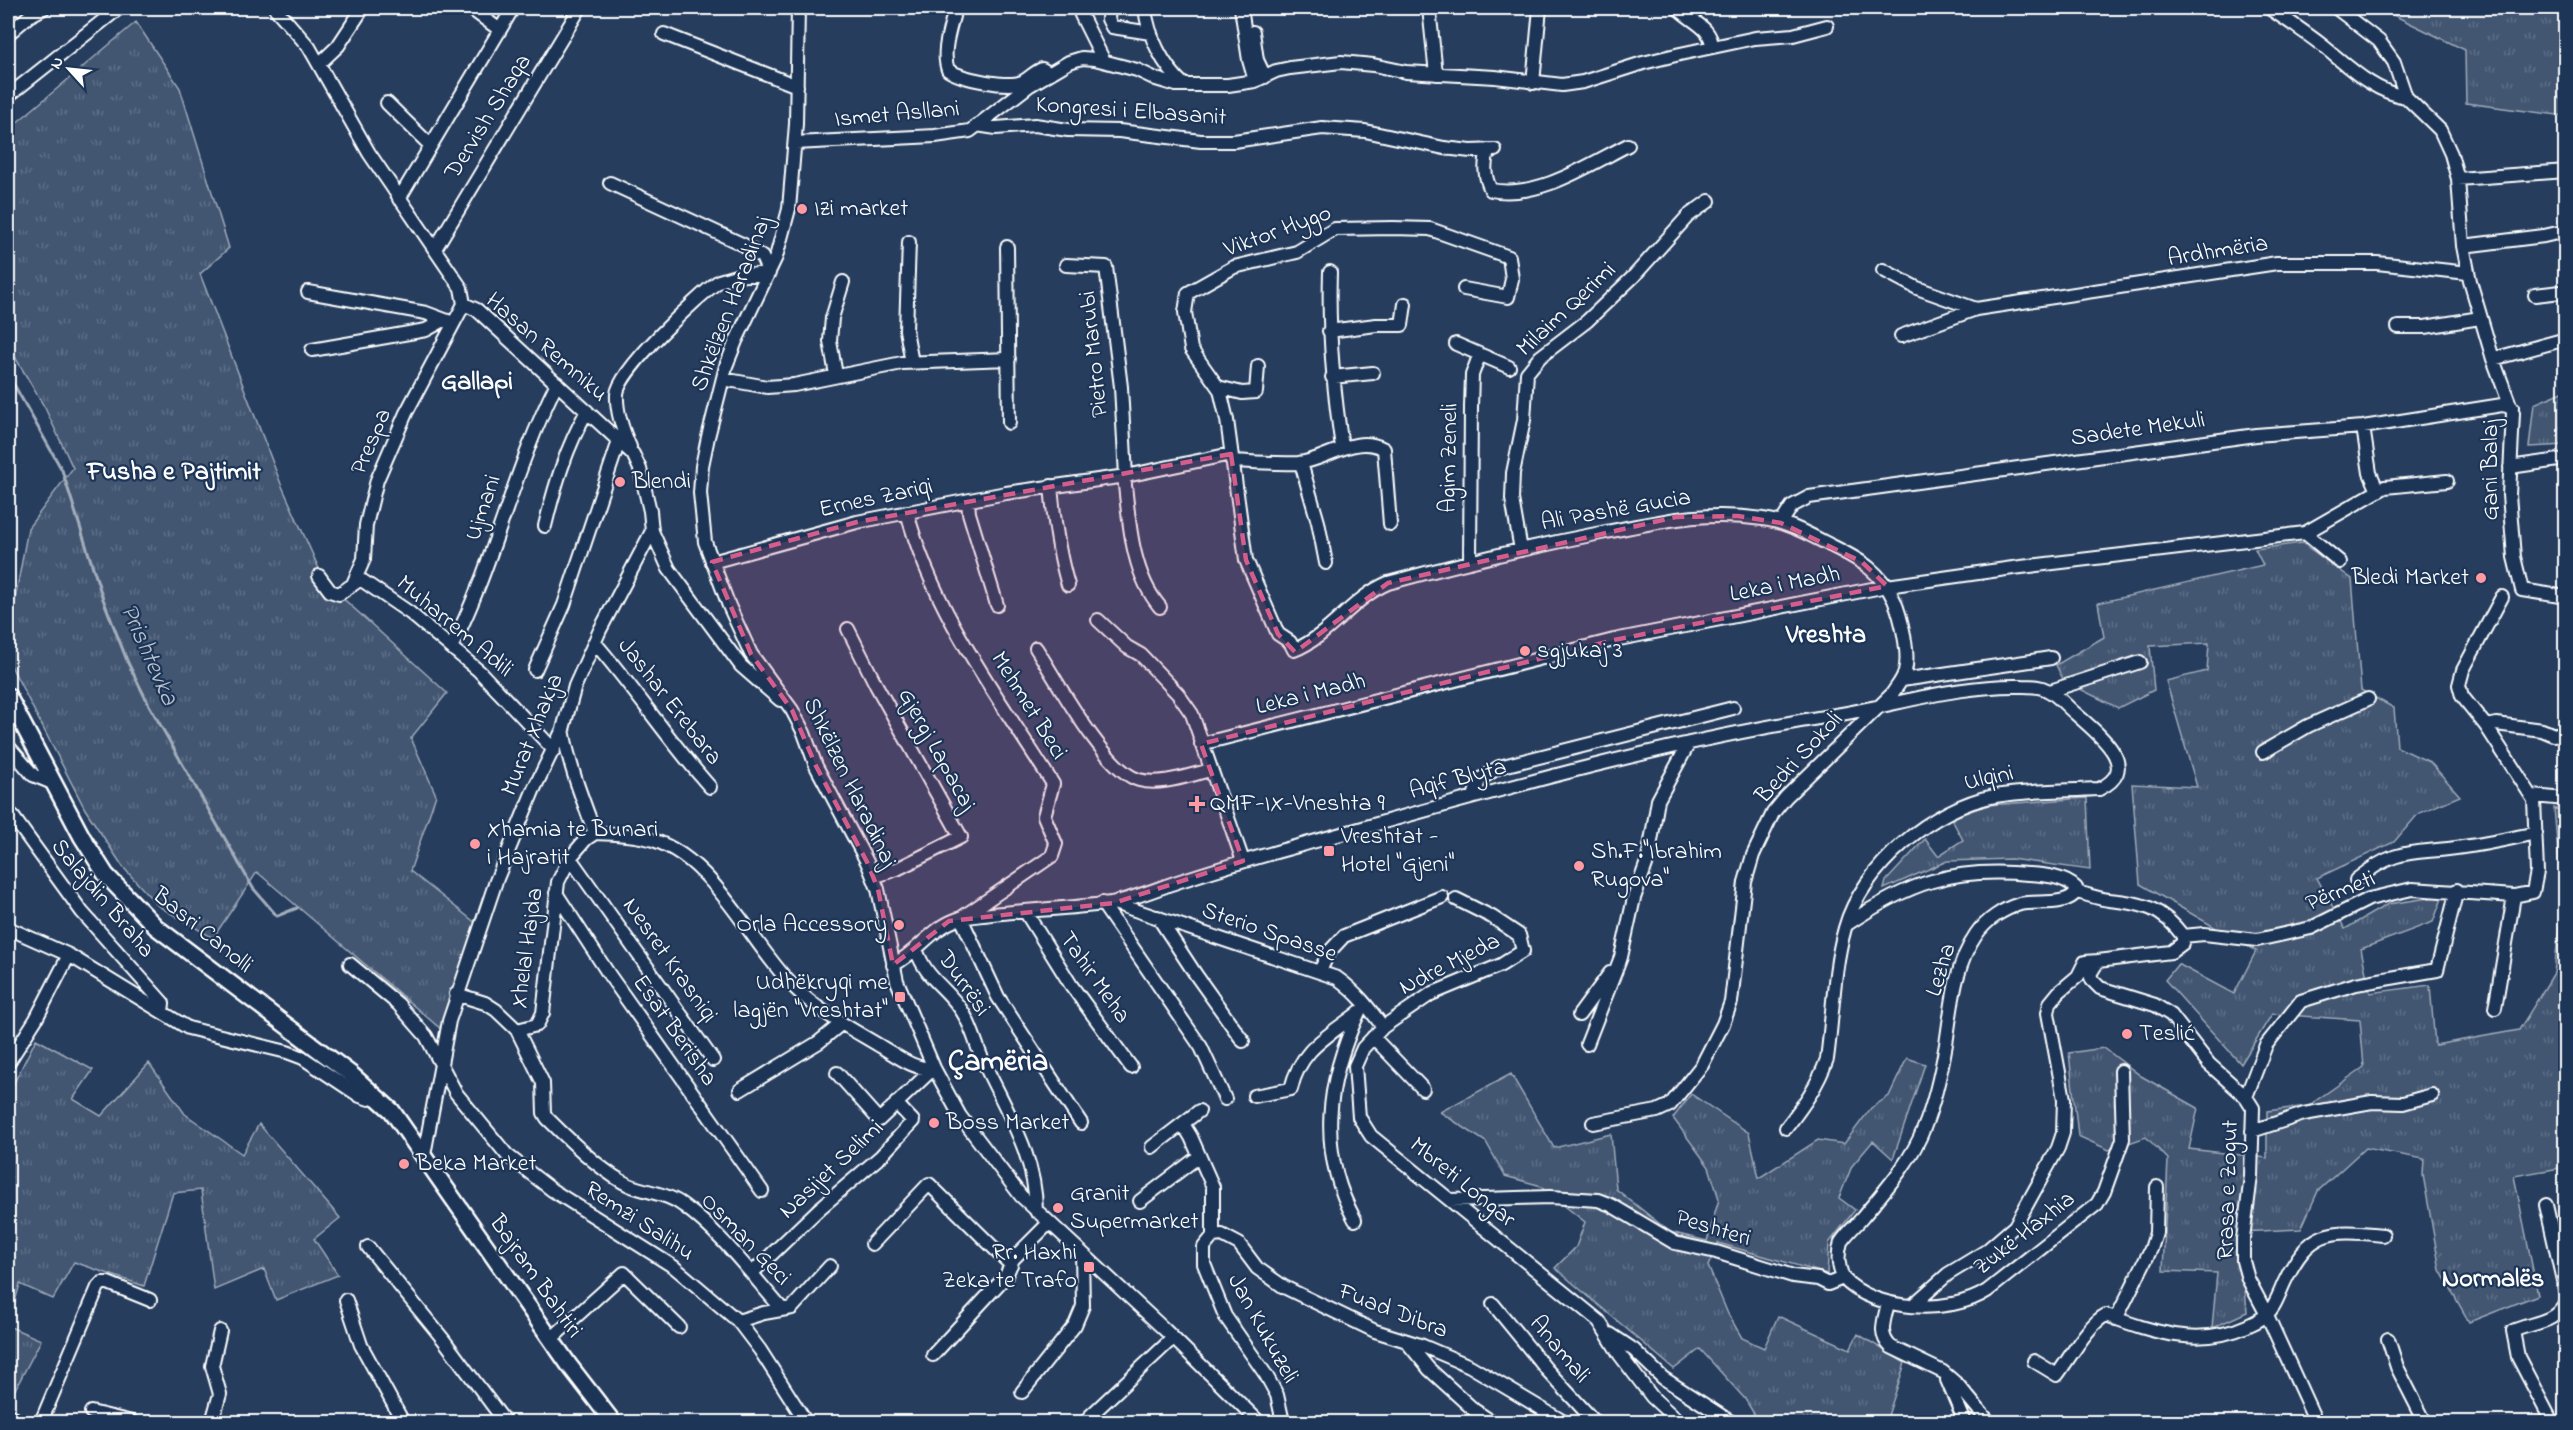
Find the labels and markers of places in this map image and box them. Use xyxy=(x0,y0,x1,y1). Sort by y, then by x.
place label: Izi market xyxy=(814,192,908,227)
marker: Izi market xyxy=(795,202,809,216)
place label: Blendi xyxy=(631,465,691,500)
marker: Blendi xyxy=(613,475,627,489)
place label: Bledi Market xyxy=(2350,561,2469,596)
marker: Bledi Market xyxy=(2474,571,2488,585)
place label: sgjukaj 3 xyxy=(1537,634,1623,669)
marker: sgjukaj 3 xyxy=(1518,644,1532,658)
place label: QMF-IX-Vneshta 9 xyxy=(1210,787,1386,822)
marker: QMF-IX-Vneshta 9 xyxy=(1188,795,1206,813)
place label: Xhamia te Bunari i Hajratit xyxy=(487,813,658,876)
place label: Vreshtat - Hotel "Gjeni" xyxy=(1340,820,1454,883)
place label: Sh.F."Ibrahim Rugova" xyxy=(1591,835,1722,898)
marker: Xhamia te Bunari i Hajratit xyxy=(468,837,482,851)
marker: Vreshtat - Hotel "Gjeni" xyxy=(1322,844,1336,858)
marker: Sh.F."Ibrahim Rugova" xyxy=(1572,859,1586,873)
place label: Orla Accessory xyxy=(736,908,887,944)
marker: Orla Accessory xyxy=(892,918,906,932)
place label: Udhëkryqi me lagjën "Vreshtat" xyxy=(733,966,888,1029)
marker: Udhëkryqi me lagjën "Vreshtat" xyxy=(893,990,907,1004)
place label: Teslić xyxy=(2139,1017,2195,1052)
marker: Teslić xyxy=(2120,1027,2134,1041)
place label: Boss Market xyxy=(945,1106,1069,1141)
marker: Boss Market xyxy=(927,1116,941,1130)
place label: Beka Market xyxy=(415,1147,537,1182)
marker: Beka Market xyxy=(397,1157,411,1171)
place label: Granit Supermarket xyxy=(1070,1177,1199,1240)
marker: Granit Supermarket xyxy=(1051,1201,1065,1215)
place label: Rr. Haxhi Zeka te Trafo xyxy=(942,1236,1077,1299)
marker: Rr. Haxhi Zeka te Trafo xyxy=(1082,1260,1096,1274)

